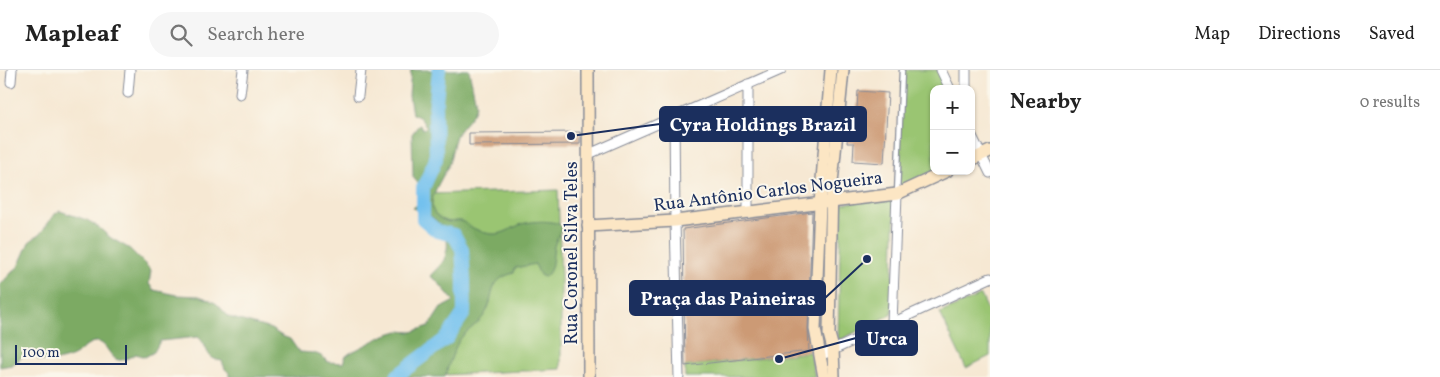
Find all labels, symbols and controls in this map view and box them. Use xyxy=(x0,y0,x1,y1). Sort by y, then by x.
search box xyxy=(149,12,499,57)
text: Mapleaf xyxy=(25,18,119,52)
icon: search xyxy=(167,21,195,49)
text: Search here xyxy=(207,22,305,48)
text: Map xyxy=(1194,22,1230,47)
text: Directions xyxy=(1258,22,1341,47)
text: Saved xyxy=(1369,22,1415,47)
map controls xyxy=(930,85,975,175)
button: + xyxy=(930,85,975,130)
text: Nearby xyxy=(1010,88,1081,117)
text: 0 results xyxy=(1360,92,1420,114)
callout: Cyra Holdings Brazil xyxy=(660,107,866,141)
text: Cyra Holdings Brazil xyxy=(670,113,856,139)
button: − xyxy=(930,130,975,175)
street label: Rua Coronel Silva Teles xyxy=(560,161,585,345)
street label: Rua Antônio Carlos Nogueira xyxy=(652,166,884,219)
callout: Praça das Paineiras xyxy=(630,281,825,315)
text: Praça das Paineiras xyxy=(640,287,816,313)
callout: Urca xyxy=(856,321,917,355)
text: Urca xyxy=(866,327,908,353)
scale bar xyxy=(15,342,128,365)
text: 100 m xyxy=(22,344,60,363)

